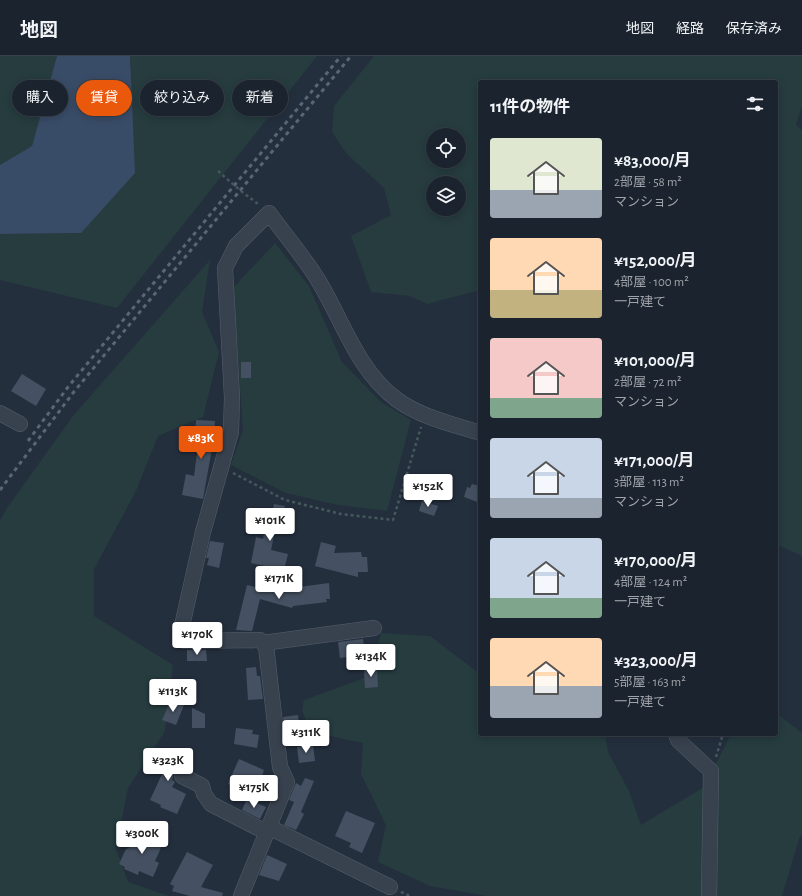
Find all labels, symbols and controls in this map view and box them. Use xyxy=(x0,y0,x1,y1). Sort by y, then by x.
text: 地図 xyxy=(20,21,58,40)
text: 地図 xyxy=(626,22,654,36)
text: 経路 xyxy=(676,22,704,36)
text: 保存済み xyxy=(726,22,782,36)
chip: 購入 xyxy=(12,80,68,116)
chip: 賃貸 xyxy=(76,80,132,116)
chip: 絞り込み xyxy=(140,80,224,116)
chip: 新着 xyxy=(232,80,288,116)
icon: filters xyxy=(744,93,766,115)
text: 11件の物件 xyxy=(490,98,570,115)
map controls xyxy=(426,128,466,216)
button: locate xyxy=(426,128,466,168)
text: ¥83,000/月 xyxy=(614,152,691,169)
icon: home xyxy=(522,154,570,202)
button: layers xyxy=(426,176,466,216)
text: 2部屋 · 58 m² xyxy=(614,176,682,189)
text: マンション xyxy=(614,196,679,209)
text: ¥152,000/月 xyxy=(614,252,697,269)
icon: home xyxy=(522,254,570,302)
text: 4部屋 · 100 m² xyxy=(614,276,689,289)
text: 一戸建て xyxy=(614,296,666,309)
text: ¥101,000/月 xyxy=(614,352,696,369)
icon: home xyxy=(522,354,570,402)
text: 2部屋 · 72 m² xyxy=(614,376,682,389)
text: マンション xyxy=(614,396,679,409)
pin: ¥83K xyxy=(177,426,225,460)
text: ¥83K xyxy=(188,432,214,445)
text: ¥171,000/月 xyxy=(614,452,695,469)
icon: home xyxy=(522,454,570,502)
pin: ¥152K xyxy=(400,474,456,508)
text: 3部屋 · 113 m² xyxy=(614,476,684,489)
text: ¥152K xyxy=(413,480,443,493)
text: マンション xyxy=(614,496,679,509)
pin: ¥101K xyxy=(242,508,298,542)
text: ¥101K xyxy=(255,514,285,527)
text: ¥170,000/月 xyxy=(614,552,698,569)
icon: home xyxy=(522,554,570,602)
pin: ¥171K xyxy=(251,566,307,600)
text: ¥171K xyxy=(264,572,294,585)
text: 4部屋 · 124 m² xyxy=(614,576,687,589)
text: 一戸建て xyxy=(614,596,666,609)
pin: ¥170K xyxy=(169,622,225,656)
text: ¥170K xyxy=(181,628,213,641)
pin: ¥134K xyxy=(343,644,399,678)
text: ¥134K xyxy=(355,650,387,663)
text: ¥323,000/月 xyxy=(614,652,698,669)
icon: home xyxy=(522,654,570,702)
text: 5部屋 · 163 m² xyxy=(614,676,686,689)
pin: ¥113K xyxy=(145,679,201,713)
text: ¥113K xyxy=(158,685,188,698)
text: 一戸建て xyxy=(614,696,666,709)
pin: ¥311K xyxy=(278,720,334,754)
text: ¥311K xyxy=(291,726,321,739)
pin: ¥323K xyxy=(140,748,196,782)
text: ¥323K xyxy=(152,754,184,767)
pin: ¥175K xyxy=(226,775,282,809)
text: ¥175K xyxy=(239,781,269,794)
pin: ¥300K xyxy=(114,821,170,855)
text: ¥300K xyxy=(125,827,159,840)

